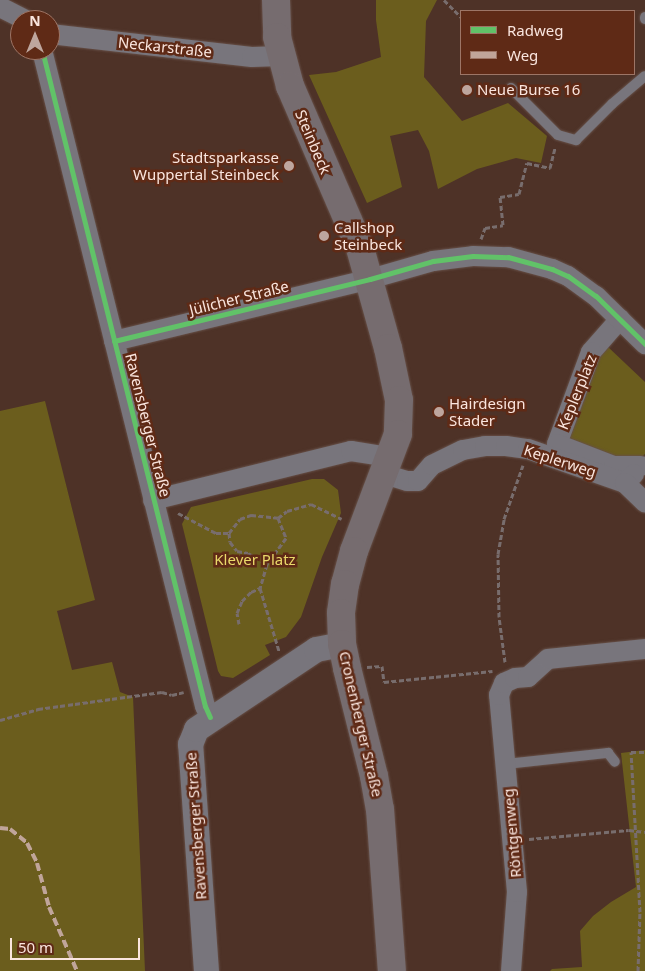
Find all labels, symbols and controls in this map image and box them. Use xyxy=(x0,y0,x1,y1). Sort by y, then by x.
north arrow xyxy=(10,10,60,60)
legend xyxy=(460,10,635,75)
text: N xyxy=(29,11,41,30)
text: Radweg xyxy=(507,20,563,40)
street label: Neckarstraße xyxy=(117,33,213,61)
text: Weg xyxy=(507,45,538,65)
place label: Neue Burse 16 xyxy=(477,81,580,99)
marker: Neue Burse 16 xyxy=(461,84,473,96)
street label: Steinbeck xyxy=(291,107,335,177)
place label: Stadtsparkasse Wuppertal Steinbeck xyxy=(133,148,279,183)
marker: Stadtsparkasse Wuppertal Steinbeck xyxy=(283,160,295,172)
place label: Callshop Steinbeck xyxy=(334,218,402,253)
marker: Callshop Steinbeck xyxy=(318,230,330,242)
street label: Jülicher Straße xyxy=(187,277,291,319)
street label: Ravensberger Straße xyxy=(121,351,175,499)
street label: Keplerplatz xyxy=(554,352,600,432)
place label: Hairdesign Stader xyxy=(449,394,526,429)
marker: Hairdesign Stader xyxy=(433,406,445,418)
street label: Keplerweg xyxy=(522,441,598,481)
park label: Klever Platz xyxy=(214,551,296,569)
street label: Cronenberger Straße xyxy=(335,649,387,799)
street label: Ravensberger Straße xyxy=(182,752,210,900)
street label: Röntgenweg xyxy=(499,788,525,878)
scale bar xyxy=(12,928,142,960)
text: 50 m xyxy=(18,937,53,957)

